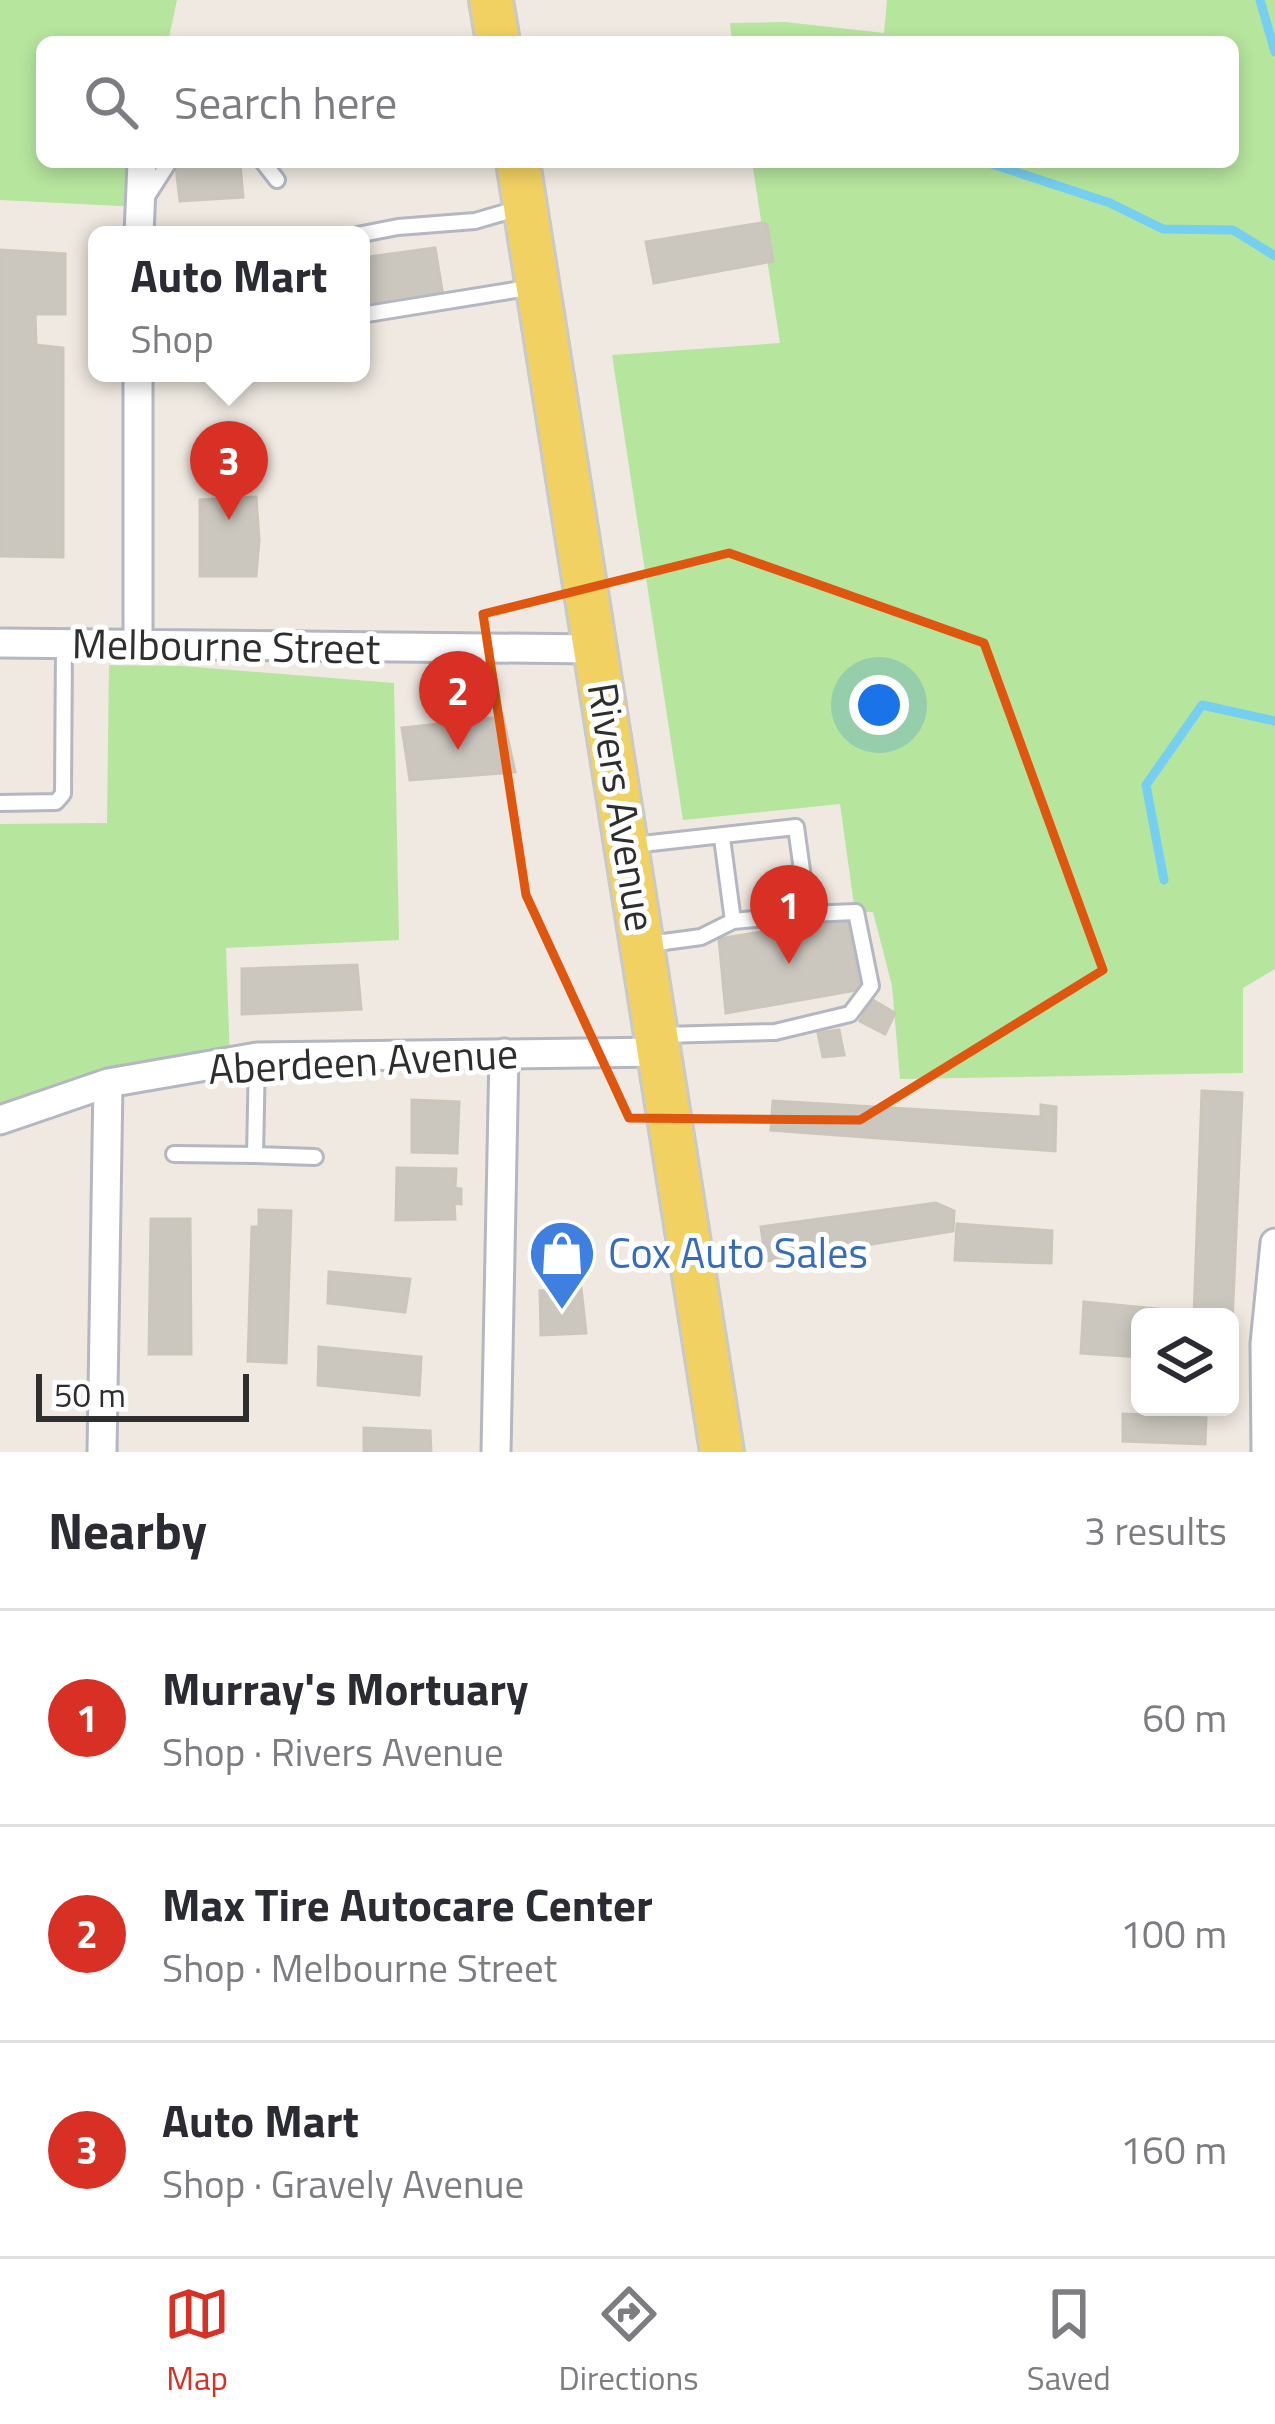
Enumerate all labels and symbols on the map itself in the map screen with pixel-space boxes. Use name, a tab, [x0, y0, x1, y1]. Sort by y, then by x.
pin: 3	[190, 421, 268, 520]
street label: Melbourne Street	[71, 610, 381, 680]
pin: 2	[419, 651, 497, 750]
your location	[849, 675, 909, 735]
street label: Rivers Avenue	[572, 678, 674, 936]
pin: 1	[750, 865, 828, 964]
street label: Aberdeen Avenue	[206, 1020, 519, 1100]
shop icon: Cox Auto Sales	[527, 1218, 597, 1312]
place label: Cox Auto Sales	[608, 1220, 868, 1284]
scale bar	[36, 1368, 249, 1421]

